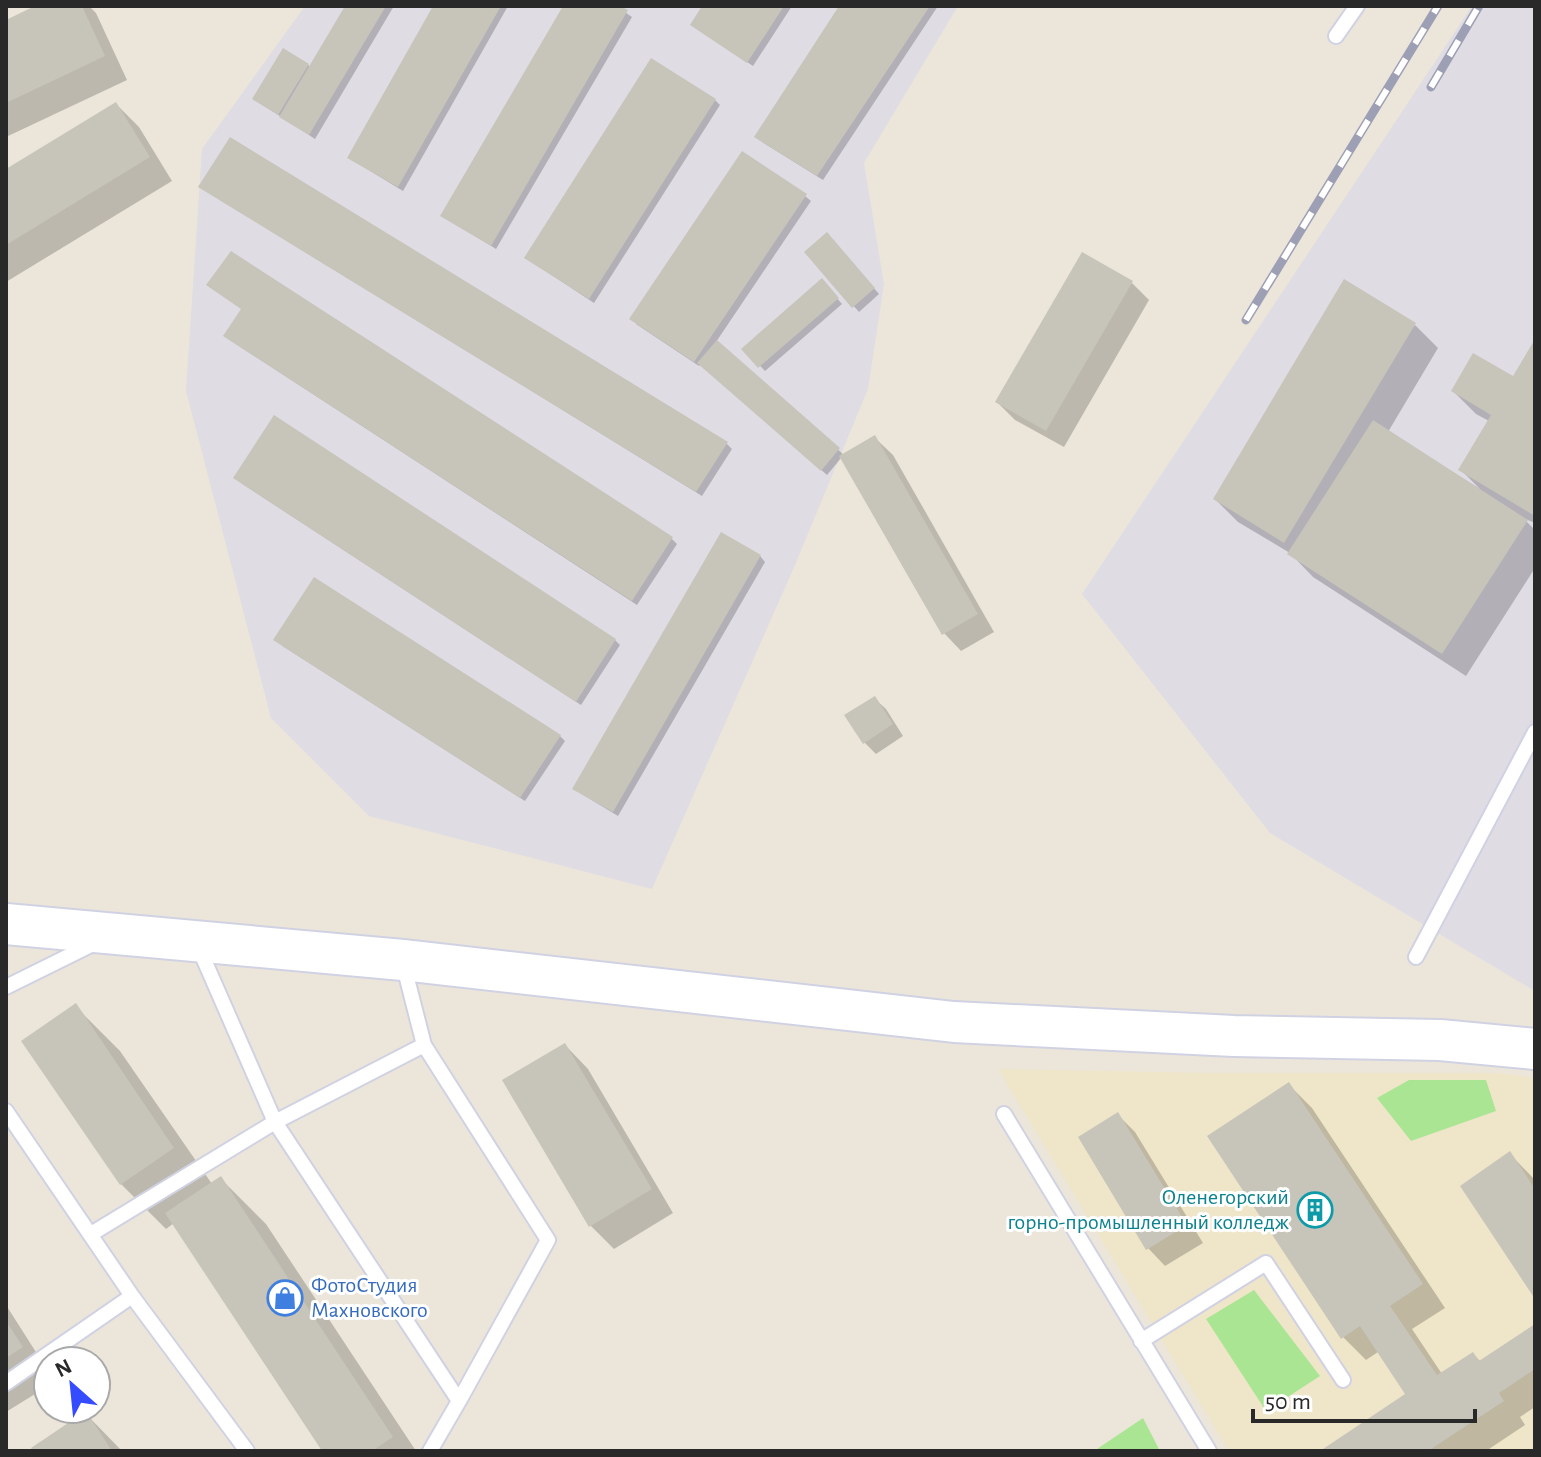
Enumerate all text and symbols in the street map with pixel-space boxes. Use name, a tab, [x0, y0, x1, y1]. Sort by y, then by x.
place label: Оленегорский горно-промышленный колледж	[1007, 1186, 1289, 1233]
building icon: Оленегорский горно-промышленный колледж	[1296, 1191, 1334, 1229]
place label: ФотоСтудия Махновского	[311, 1274, 428, 1321]
shop icon: ФотоСтудия Махновского	[266, 1279, 304, 1317]
north arrow	[32, 1345, 112, 1425]
text: N	[52, 1355, 75, 1381]
scale bar	[1253, 1373, 1475, 1423]
text: 50 m	[1265, 1390, 1311, 1414]

